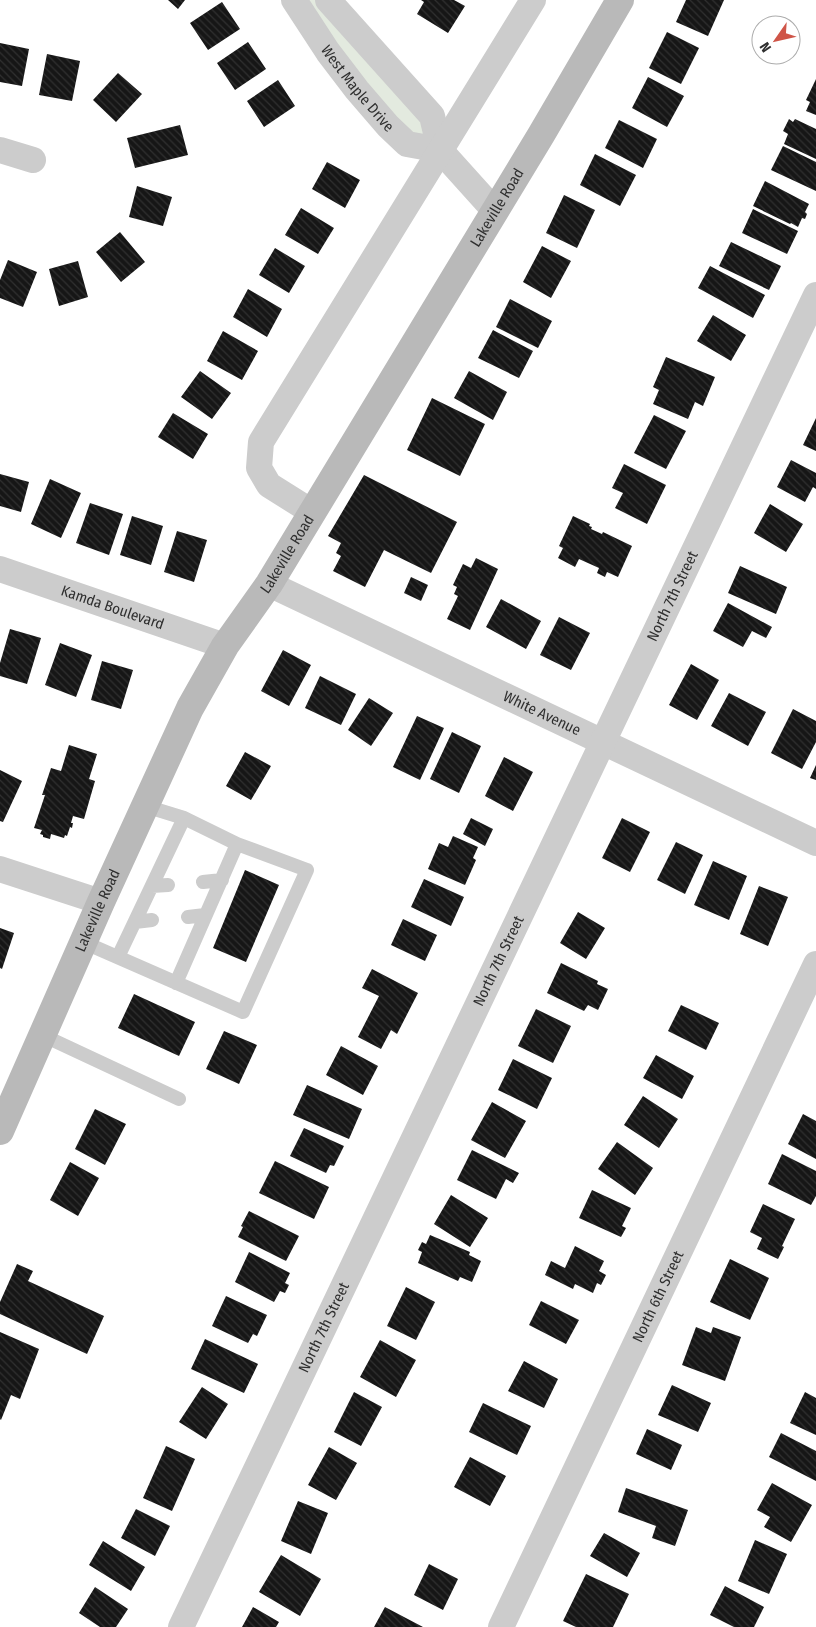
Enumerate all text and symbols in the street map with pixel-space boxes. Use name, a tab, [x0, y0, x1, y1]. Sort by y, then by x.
north arrow	[751, 15, 801, 65]
text: N	[756, 39, 775, 55]
street label: West Maple Drive	[317, 42, 398, 136]
street label: Lakeville Road	[466, 165, 528, 250]
street label: Lakeville Road	[256, 511, 318, 597]
street label: North 7th Street	[643, 548, 702, 644]
street label: Kamda Boulevard	[59, 582, 166, 633]
street label: White Avenue	[500, 687, 584, 739]
street label: Lakeville Road	[71, 866, 124, 955]
street label: North 7th Street	[469, 913, 528, 1009]
street label: North 6th Street	[629, 1248, 688, 1345]
street label: North 7th Street	[295, 1279, 353, 1375]

